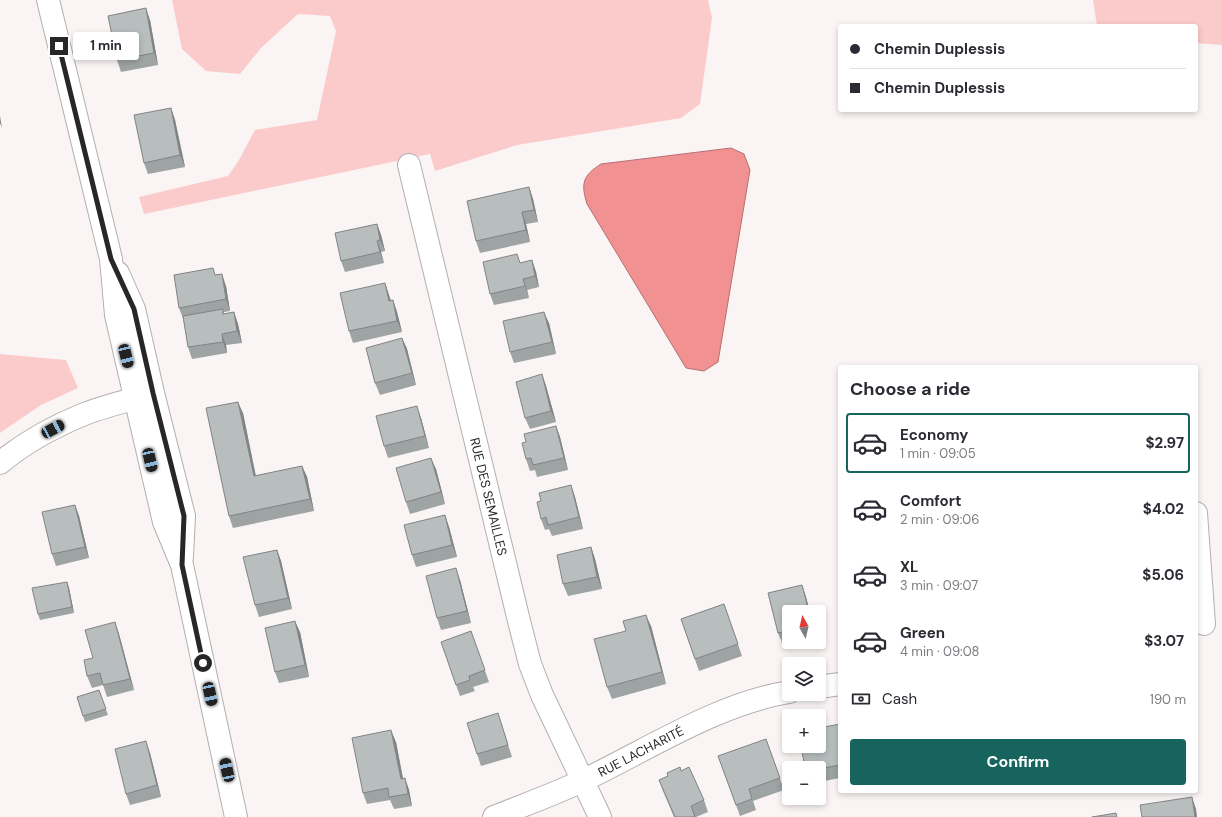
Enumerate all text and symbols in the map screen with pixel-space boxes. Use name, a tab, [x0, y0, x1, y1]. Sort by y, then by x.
callout: 1 min	[73, 32, 139, 60]
route end	[50, 37, 68, 55]
text: 1 min	[90, 37, 122, 54]
text: Chemin Duplessis	[874, 39, 1005, 59]
text: Chemin Duplessis	[874, 78, 1005, 98]
car	[117, 343, 135, 369]
text: Choose a ride	[850, 377, 971, 401]
car	[40, 418, 66, 440]
icon: car	[852, 425, 888, 461]
text: Economy	[900, 425, 968, 445]
text: $2.97	[1146, 433, 1184, 453]
street label: RUE DES SEMAILLES	[467, 436, 511, 557]
text: 1 min · 09:05	[900, 445, 976, 462]
car	[141, 447, 159, 473]
icon: car	[852, 491, 888, 527]
text: Comfort	[900, 491, 961, 511]
text: $4.02	[1143, 499, 1184, 519]
text: 2 min · 09:06	[900, 511, 979, 528]
icon: car	[852, 557, 888, 593]
text: XL	[900, 557, 918, 577]
text: $5.06	[1142, 565, 1184, 585]
text: 3 min · 09:07	[900, 577, 978, 594]
north arrow	[782, 605, 826, 649]
map controls	[782, 605, 826, 805]
icon: car	[852, 623, 888, 659]
text: Green	[900, 623, 945, 643]
text: $3.07	[1144, 631, 1184, 651]
text: 4 min · 09:08	[900, 643, 979, 660]
route start	[194, 654, 212, 672]
button: layers	[782, 657, 826, 701]
car	[202, 681, 218, 707]
icon: cash	[850, 688, 872, 710]
text: Cash	[882, 689, 917, 709]
text: 190 m	[1150, 691, 1186, 708]
button: +	[782, 709, 826, 753]
street label: RUE LACHARITÉ	[595, 721, 686, 780]
button: Confirm	[850, 739, 1186, 785]
car	[219, 757, 235, 783]
button: −	[782, 761, 826, 805]

